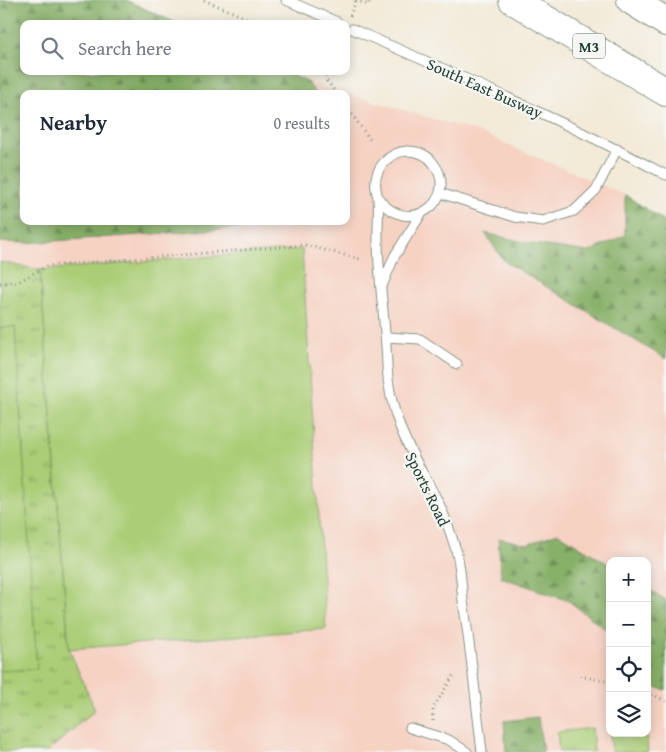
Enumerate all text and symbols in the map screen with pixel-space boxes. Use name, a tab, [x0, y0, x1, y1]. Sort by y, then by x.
search box	[20, 20, 350, 75]
icon: search	[38, 34, 66, 62]
text: Search here	[78, 34, 172, 62]
road number: M3	[573, 34, 605, 58]
street label: South East Busway	[423, 52, 547, 124]
text: Nearby	[40, 107, 107, 138]
text: 0 results	[273, 111, 330, 135]
street label: Sports Road	[400, 448, 457, 531]
map controls	[606, 557, 651, 737]
button: +	[606, 557, 651, 602]
button: −	[606, 602, 651, 647]
button: locate	[606, 647, 651, 692]
button: layers	[606, 692, 651, 737]

